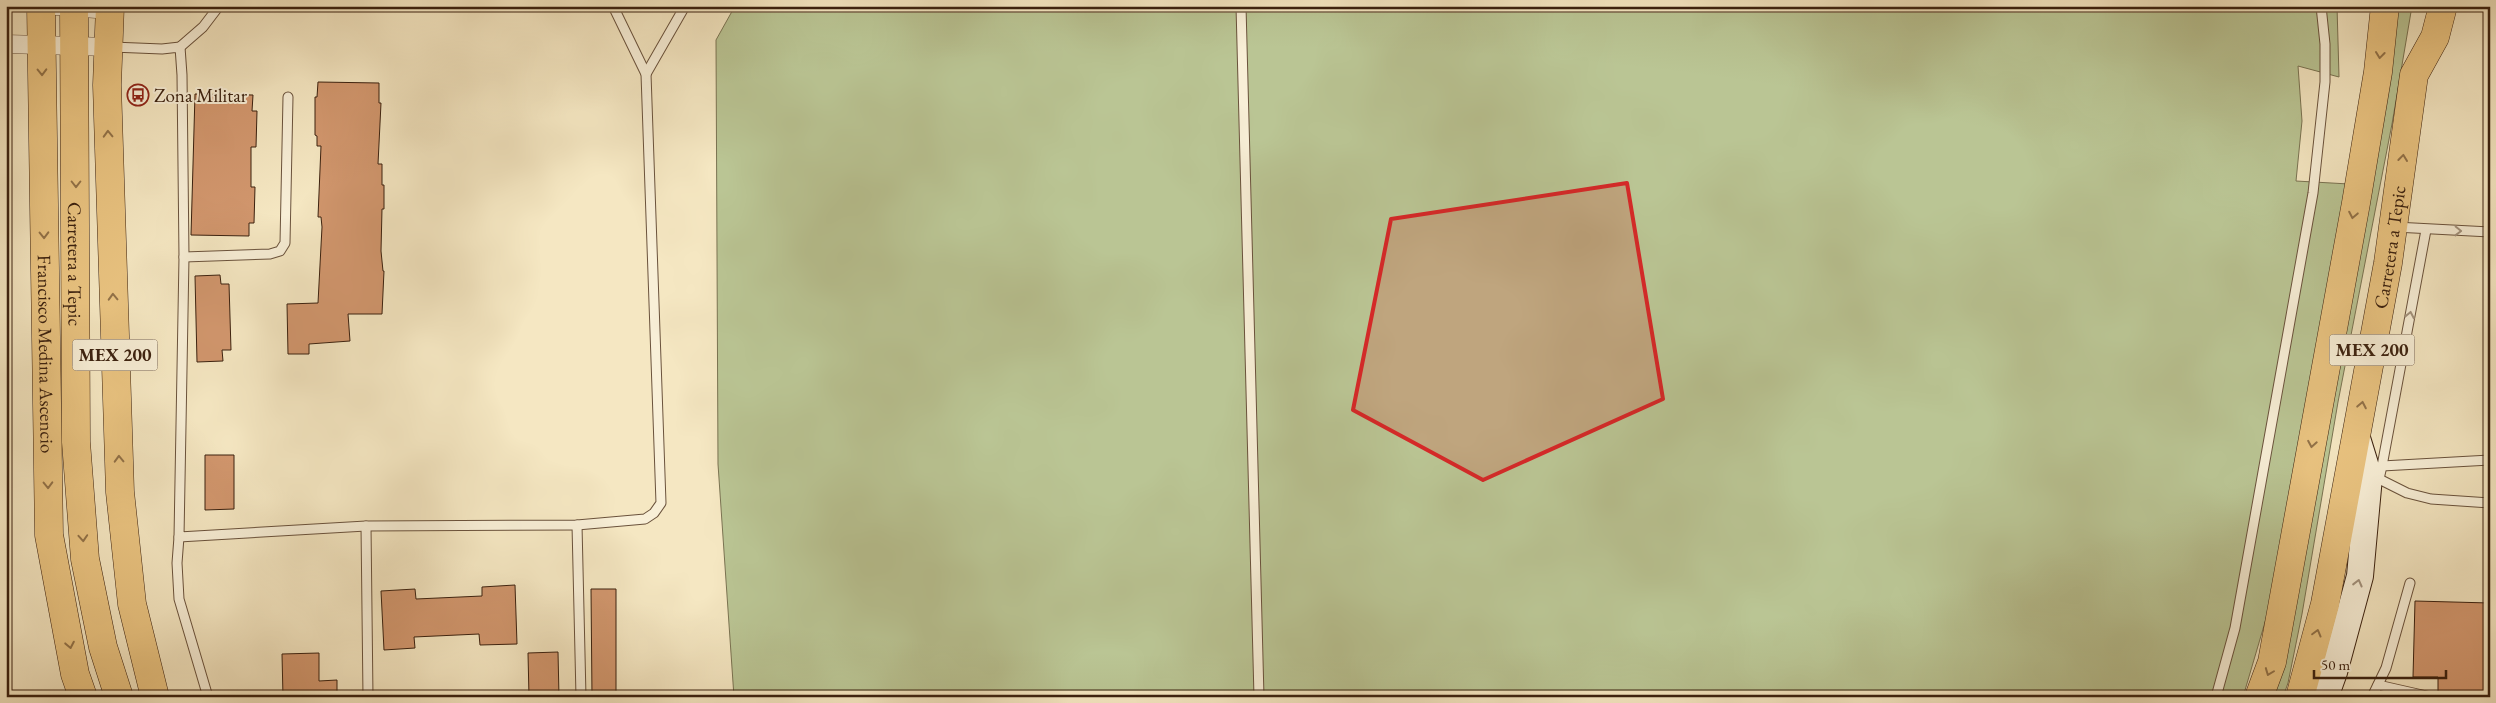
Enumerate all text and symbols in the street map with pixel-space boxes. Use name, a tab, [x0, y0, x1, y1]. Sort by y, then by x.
one-way arrow	[2375, 51, 2386, 59]
one-way arrow	[37, 69, 47, 77]
bus stop icon: Zona Militar	[126, 83, 150, 107]
place label: Zona Militar	[154, 83, 248, 108]
one-way arrow	[103, 130, 114, 138]
one-way arrow	[2397, 154, 2408, 162]
one-way arrow	[71, 180, 81, 188]
street label: Carretera a Tepic	[2368, 184, 2412, 311]
street label: Carretera a Tepic	[62, 202, 87, 326]
one-way arrow	[2349, 211, 2359, 219]
one-way arrow	[2454, 226, 2462, 236]
one-way arrow	[39, 232, 49, 239]
street label: Francisco Medina Ascencio	[32, 255, 60, 453]
one-way arrow	[108, 292, 119, 300]
one-way arrow	[2404, 311, 2415, 319]
road number: MEX 200	[2330, 334, 2414, 366]
road number: MEX 200	[72, 340, 158, 370]
one-way arrow	[2356, 400, 2367, 409]
one-way arrow	[2307, 439, 2317, 448]
one-way arrow	[114, 455, 124, 462]
one-way arrow	[43, 482, 53, 489]
one-way arrow	[78, 535, 89, 543]
one-way arrow	[2352, 578, 2363, 587]
one-way arrow	[2312, 629, 2322, 637]
one-way arrow	[64, 641, 74, 650]
scale bar	[2314, 648, 2446, 680]
text: 50 m	[2321, 655, 2350, 674]
one-way arrow	[2265, 667, 2275, 676]

